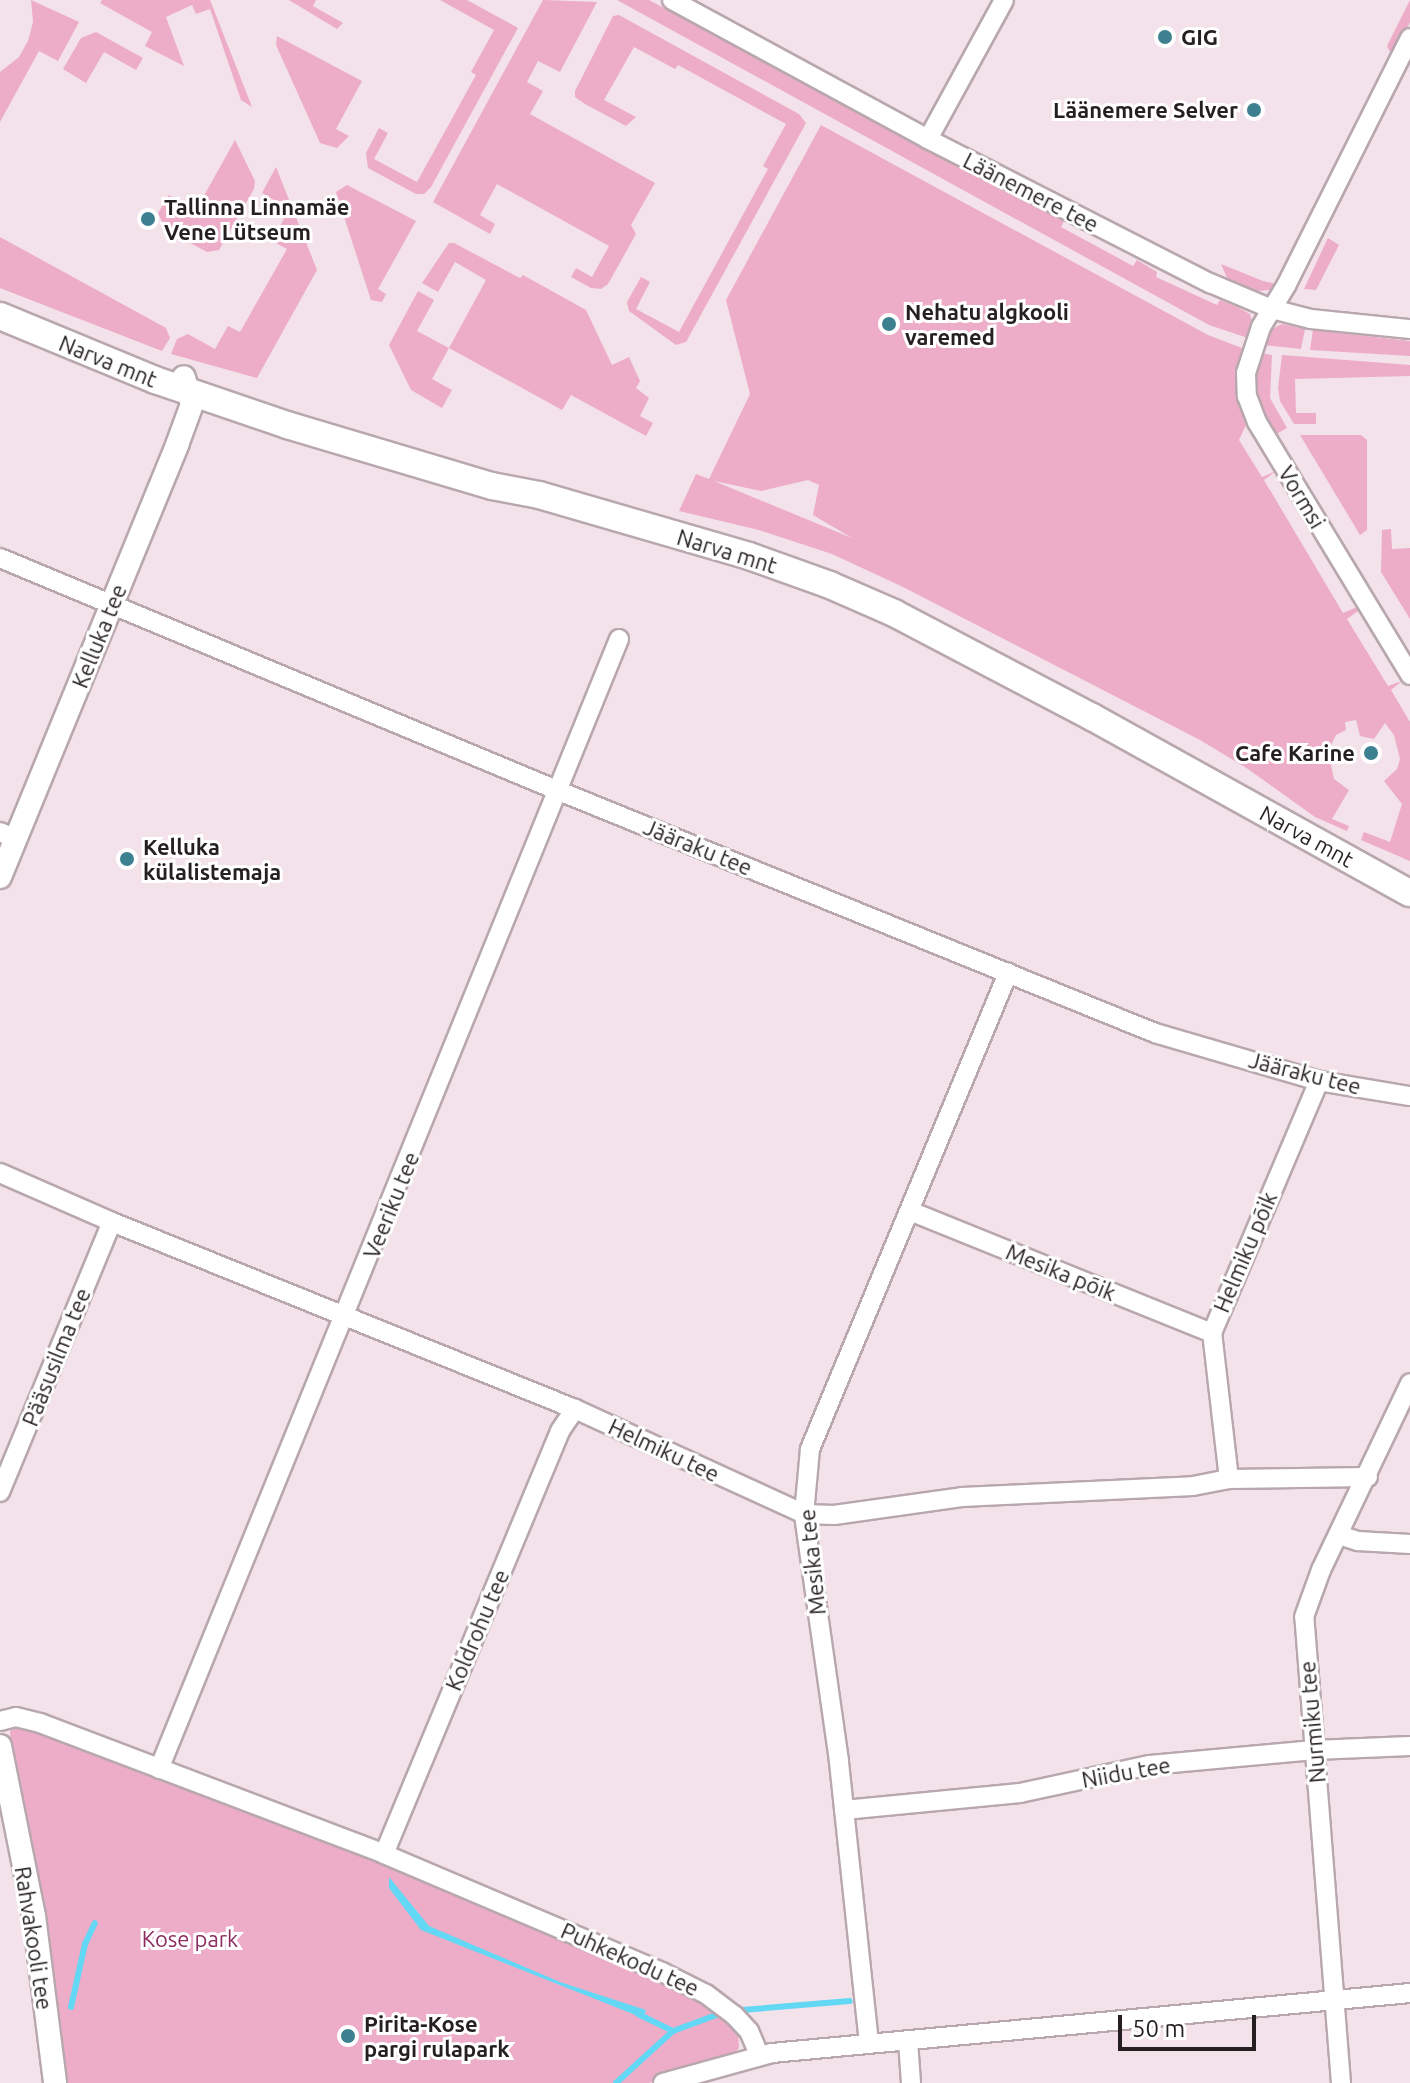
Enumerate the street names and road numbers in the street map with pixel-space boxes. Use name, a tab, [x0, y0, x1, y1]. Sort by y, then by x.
street label: Läänemere tee	[959, 147, 1103, 237]
street label: Narva mnt	[55, 329, 161, 393]
street label: Vormsi	[1273, 461, 1331, 533]
street label: Narva mnt	[674, 523, 780, 579]
street label: Kelluka tee	[66, 580, 132, 692]
street label: Narva mnt	[1256, 799, 1358, 873]
street label: Jääraku tee	[640, 813, 756, 881]
street label: Jääraku tee	[1246, 1046, 1364, 1100]
street label: Veeriku tee	[358, 1148, 424, 1262]
street label: Helmiku põik	[1208, 1188, 1282, 1316]
street label: Mesika põik	[1002, 1238, 1120, 1306]
street label: Pääsusilma tee	[16, 1284, 96, 1430]
street label: Helmiku tee	[604, 1413, 724, 1487]
street label: Mesika tee	[793, 1508, 831, 1616]
street label: Koldrohu tee	[440, 1566, 514, 1694]
street label: Nurmiku tee	[1294, 1660, 1330, 1784]
street label: Niidu tee	[1080, 1751, 1172, 1793]
street label: Rahvakooli tee	[10, 1864, 58, 2012]
street label: Puhkekodu tee	[557, 1917, 703, 2001]

